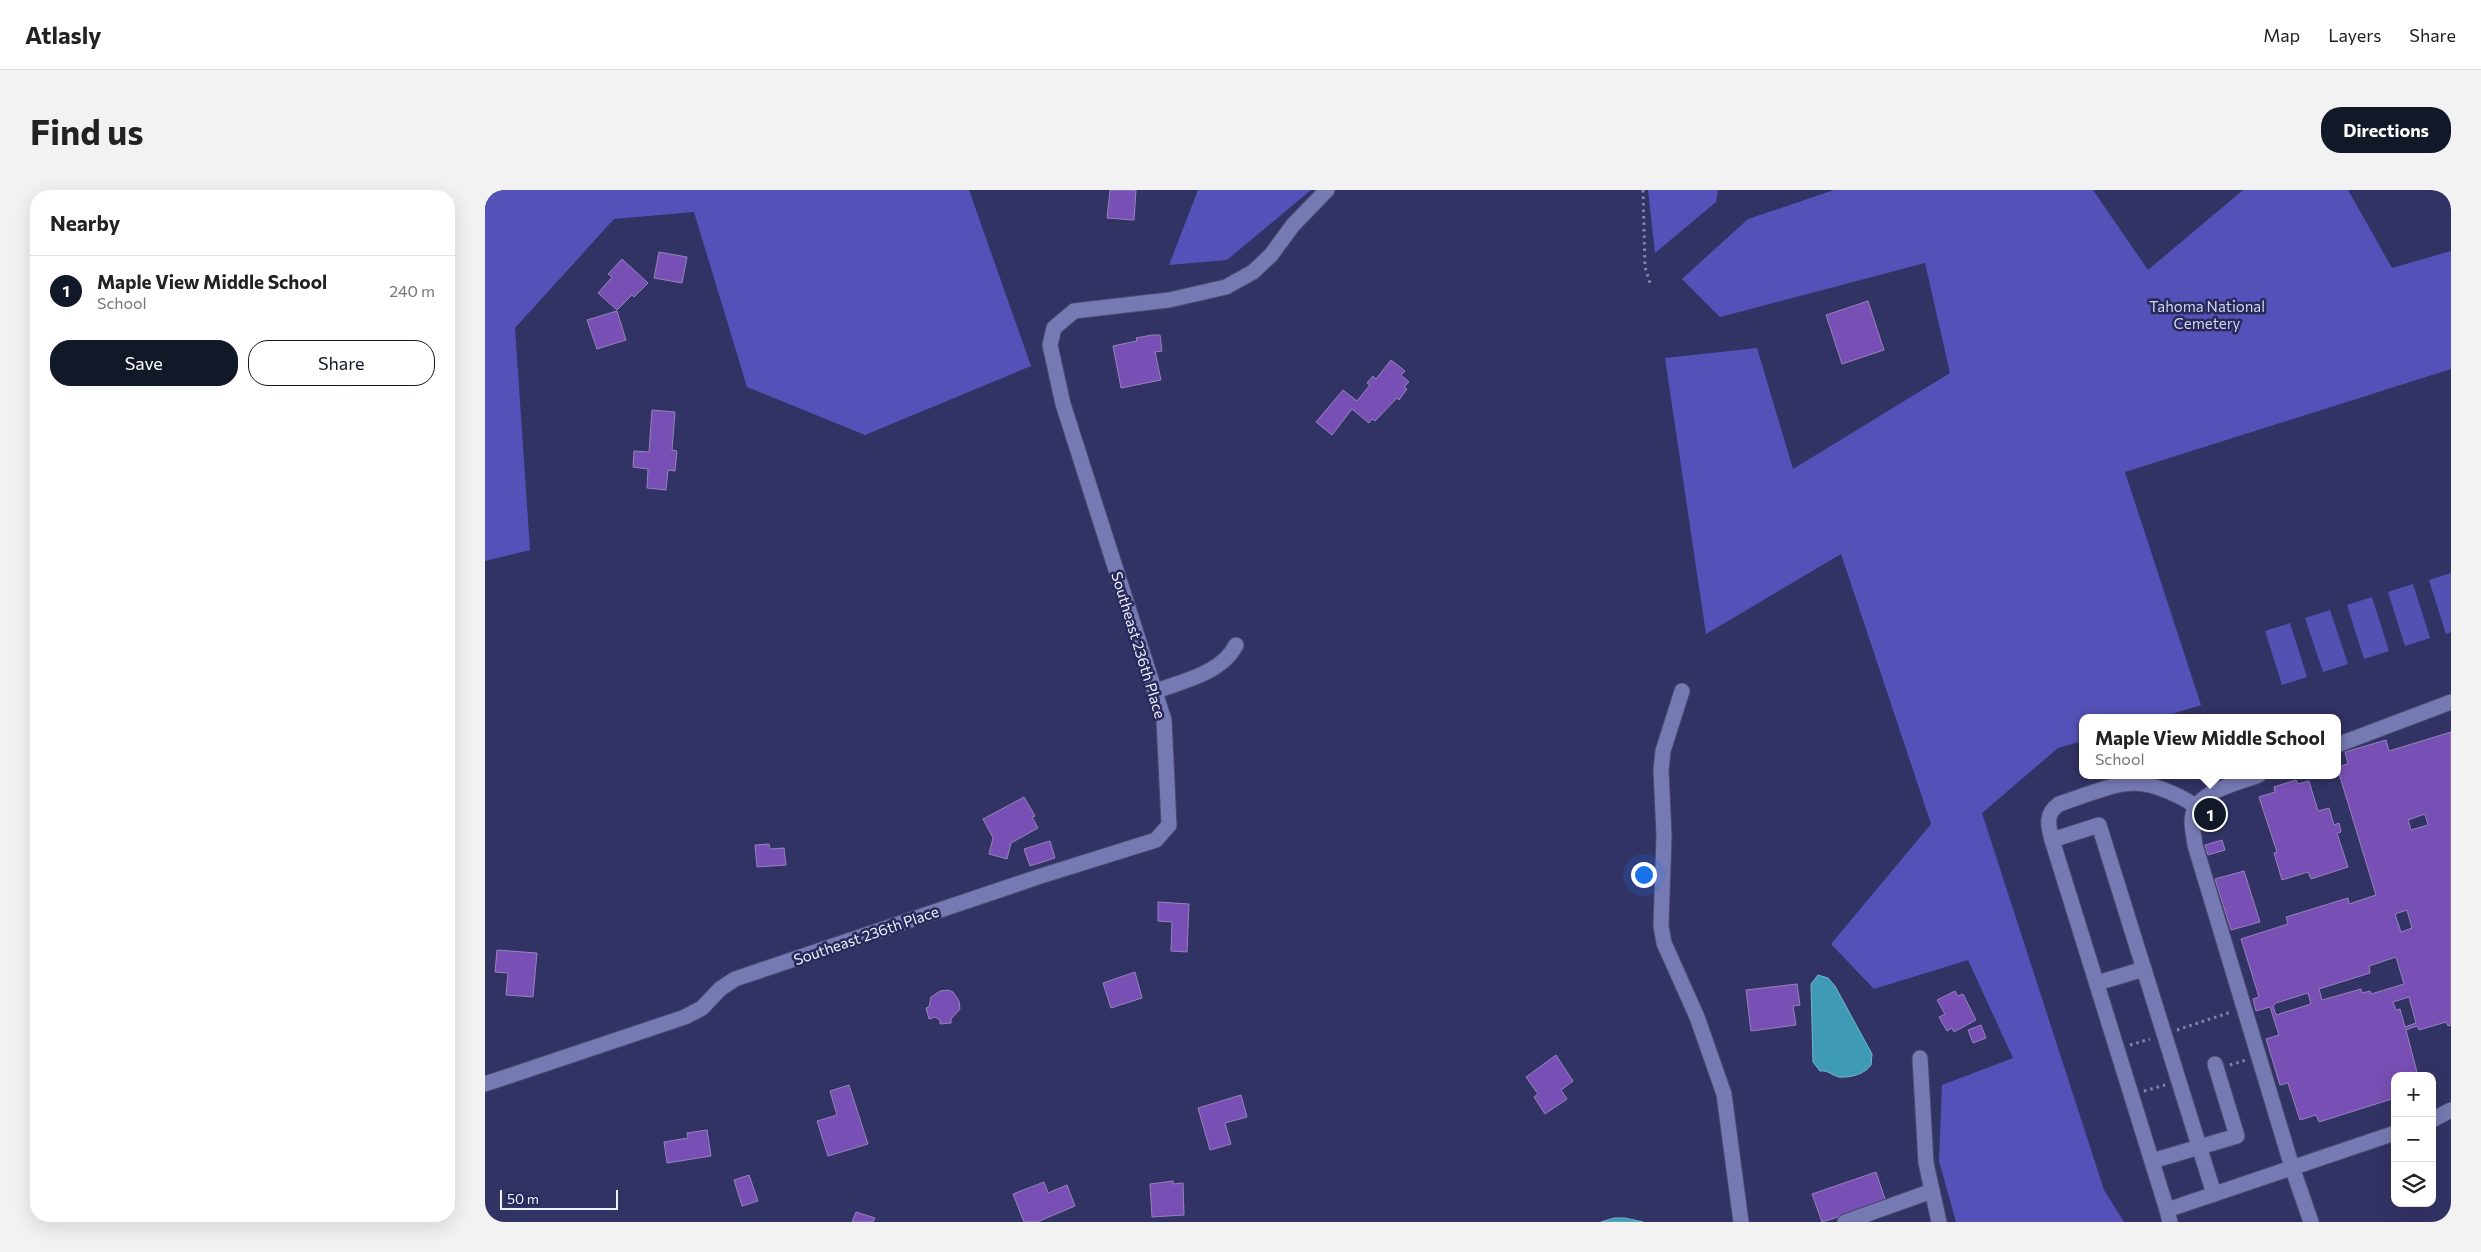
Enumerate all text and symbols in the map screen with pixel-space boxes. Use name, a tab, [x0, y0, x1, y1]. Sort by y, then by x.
text: Atlasly	[25, 20, 102, 49]
text: Map	[2263, 24, 2300, 46]
text: Layers	[2328, 24, 2381, 46]
text: Share	[2409, 24, 2456, 46]
button: Directions	[2321, 107, 2451, 153]
text: Find us	[30, 109, 144, 152]
text: Nearby	[50, 210, 120, 235]
text: Maple View Middle School	[97, 270, 327, 293]
text: 1	[62, 281, 70, 300]
text: 240 m	[389, 281, 435, 300]
text: School	[97, 293, 147, 312]
park label: Tahoma National Cemetery	[2149, 297, 2265, 332]
button: Save	[50, 340, 238, 386]
button: Share	[248, 340, 435, 386]
street label: Southeast 236th Place	[1108, 569, 1170, 721]
popup	[2079, 714, 2341, 779]
text: Maple View Middle School	[2095, 726, 2325, 749]
text: School	[2095, 749, 2145, 768]
pin: 1	[2194, 795, 2226, 833]
your location	[1631, 862, 1657, 888]
street label: Southeast 236th Place	[791, 902, 941, 968]
map controls	[2391, 1072, 2436, 1207]
button: +	[2391, 1072, 2436, 1117]
button: −	[2391, 1117, 2436, 1162]
button: layers	[2391, 1162, 2436, 1207]
scale bar	[500, 1187, 617, 1210]
text: 50 m	[507, 1190, 539, 1207]

